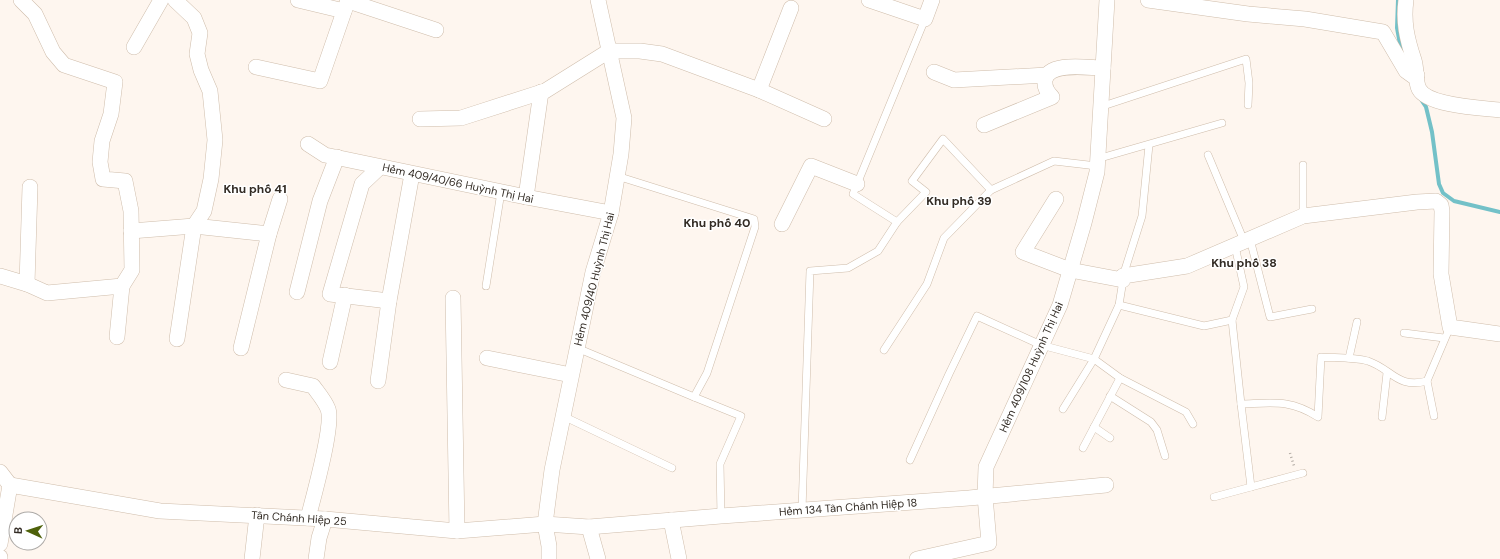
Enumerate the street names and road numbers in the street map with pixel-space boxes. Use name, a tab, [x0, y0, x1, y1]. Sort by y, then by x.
street label: Hẻm 409/40/66 Huỳnh Thị Hai	[381, 160, 535, 206]
street label: Hẻm 409/40 Huỳnh Thị Hai	[571, 211, 617, 347]
street label: Hẻm 409/108 Huỳnh Thị Hai	[996, 300, 1066, 434]
street label: Hẻm 134 Tân Chánh Hiệp 18	[778, 495, 918, 519]
street label: Tân Chánh Hiệp 25	[251, 508, 347, 528]

